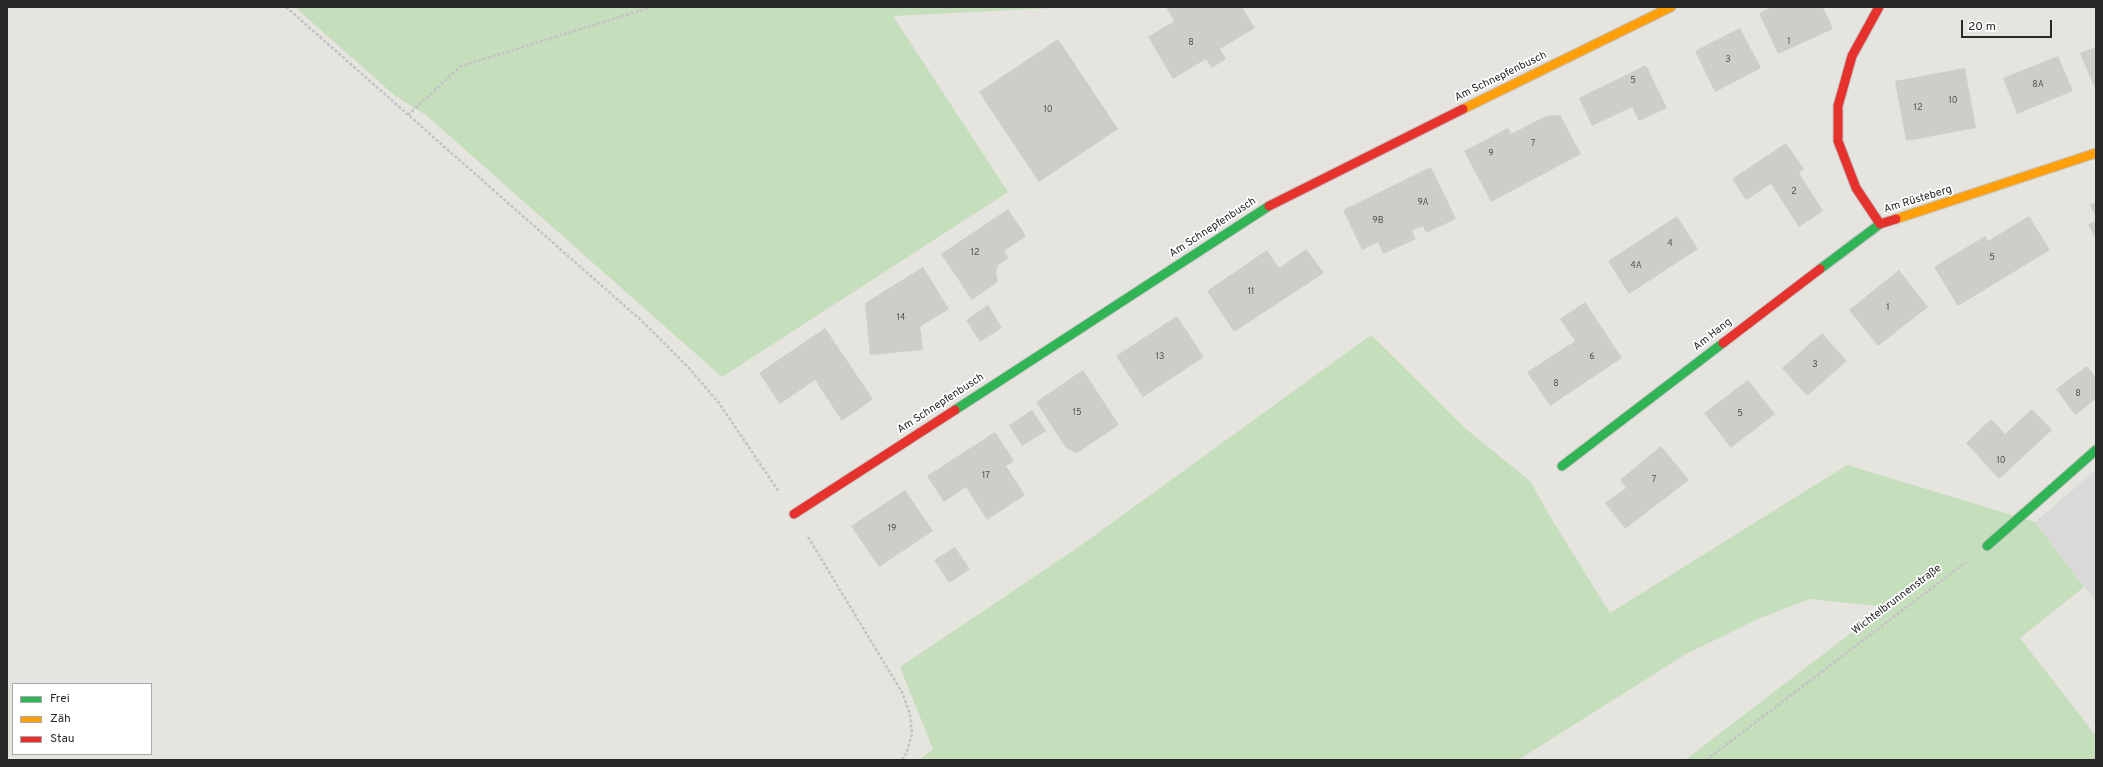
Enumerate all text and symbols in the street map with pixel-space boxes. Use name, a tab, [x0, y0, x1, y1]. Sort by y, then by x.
scale bar	[1963, 12, 2054, 38]
text: 20 m	[1968, 19, 1996, 35]
house number: 1	[1787, 37, 1791, 47]
house number: 8	[1188, 38, 1194, 48]
street label: Am Schnepfenbusch	[1453, 49, 1549, 105]
house number: 3	[1725, 55, 1731, 65]
house number: 5	[1630, 76, 1636, 86]
house number: 8A	[2032, 80, 2044, 90]
house number: 10	[1948, 96, 1958, 106]
house number: 12	[1914, 103, 1922, 113]
house number: 10	[1043, 105, 1053, 115]
house number: 7	[1531, 139, 1535, 149]
house number: 9	[1488, 149, 1494, 159]
street label: Am Rüsteberg	[1882, 183, 1954, 217]
house number: 2	[1791, 187, 1797, 197]
street label: Am Schnepfenbusch	[1167, 195, 1259, 261]
house number: 9A	[1417, 198, 1429, 208]
house number: 9B	[1372, 216, 1384, 226]
house number: 4	[1667, 239, 1673, 249]
house number: 12	[971, 248, 979, 258]
house number: 5	[1989, 253, 1995, 263]
house number: 4A	[1630, 261, 1642, 271]
house number: 11	[1248, 287, 1254, 297]
house number: 1	[1886, 303, 1890, 313]
house number: 14	[897, 313, 905, 323]
street label: Am Hang	[1691, 316, 1735, 354]
house number: 13	[1156, 352, 1164, 362]
house number: 6	[1589, 352, 1595, 362]
house number: 3	[1812, 360, 1818, 370]
street label: Am Schnepfenbusch	[895, 371, 987, 437]
house number: 8	[1553, 379, 1559, 389]
house number: 8	[2075, 389, 2081, 399]
house number: 15	[1073, 408, 1081, 418]
house number: 5	[1737, 409, 1743, 419]
house number: 10	[1996, 456, 2006, 466]
house number: 17	[982, 471, 990, 481]
house number: 7	[1652, 475, 1656, 485]
house number: 19	[888, 524, 896, 534]
street label: Wichtelbrunnenstraße	[1850, 562, 1944, 638]
legend	[12, 683, 152, 755]
text: Frei	[50, 691, 70, 707]
text: Zäh	[50, 711, 71, 727]
text: Stau	[50, 731, 75, 747]

